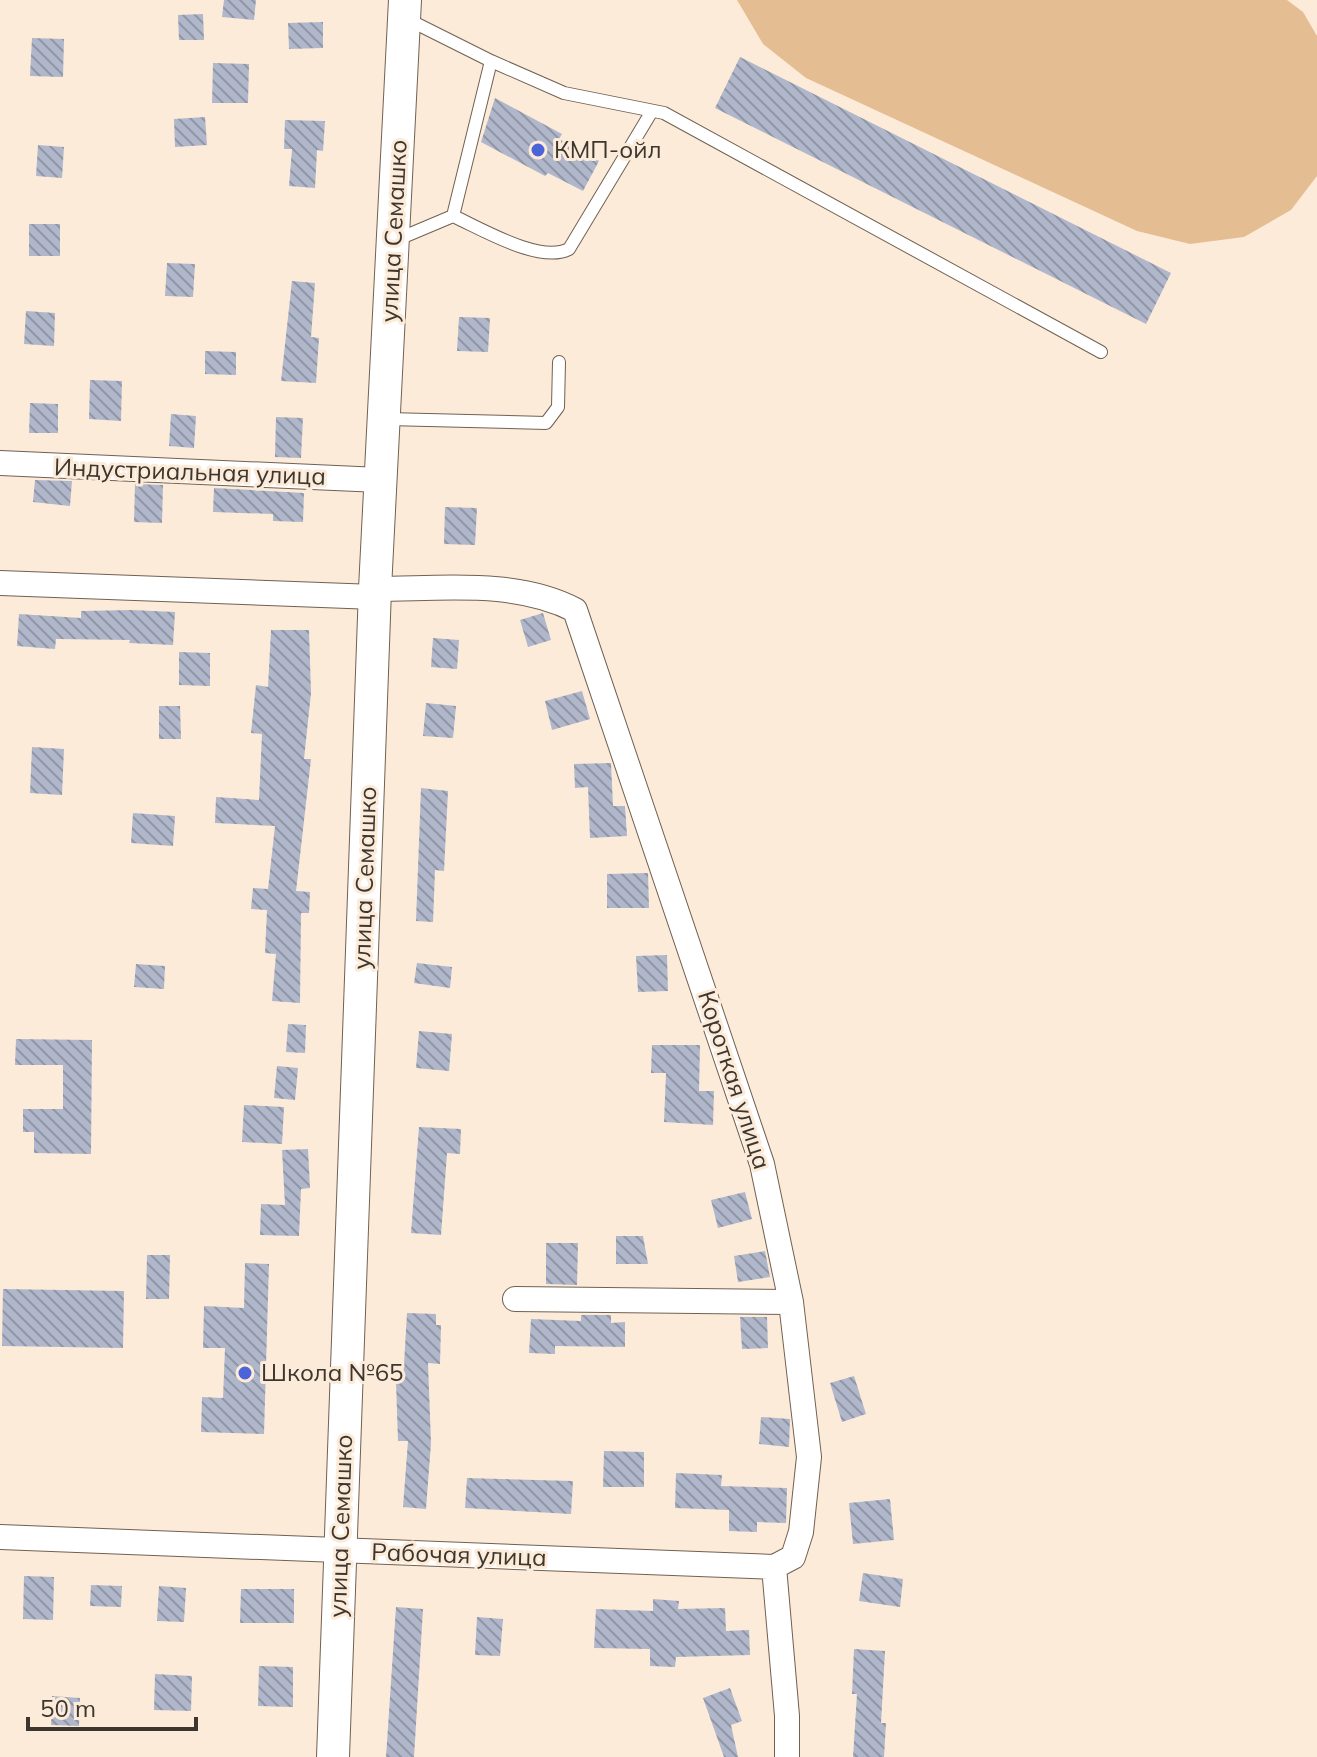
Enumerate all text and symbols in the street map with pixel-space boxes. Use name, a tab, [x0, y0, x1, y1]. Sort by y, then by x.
place label: КМП-ойл	[554, 134, 662, 164]
street label: улица Семашко	[373, 139, 413, 323]
marker: КМП-ойл	[529, 141, 547, 159]
street label: Индустриальная улица	[54, 451, 326, 491]
street label: улица Семашко	[346, 786, 382, 970]
street label: Короткая улица	[692, 987, 778, 1173]
place label: Школа №65	[261, 1357, 403, 1387]
marker: Школа №65	[236, 1364, 254, 1382]
street label: улица Семашко	[322, 1434, 358, 1618]
street label: Рабочая улица	[371, 1536, 547, 1572]
scale bar	[28, 1681, 196, 1731]
text: 50 m	[40, 1693, 96, 1723]

